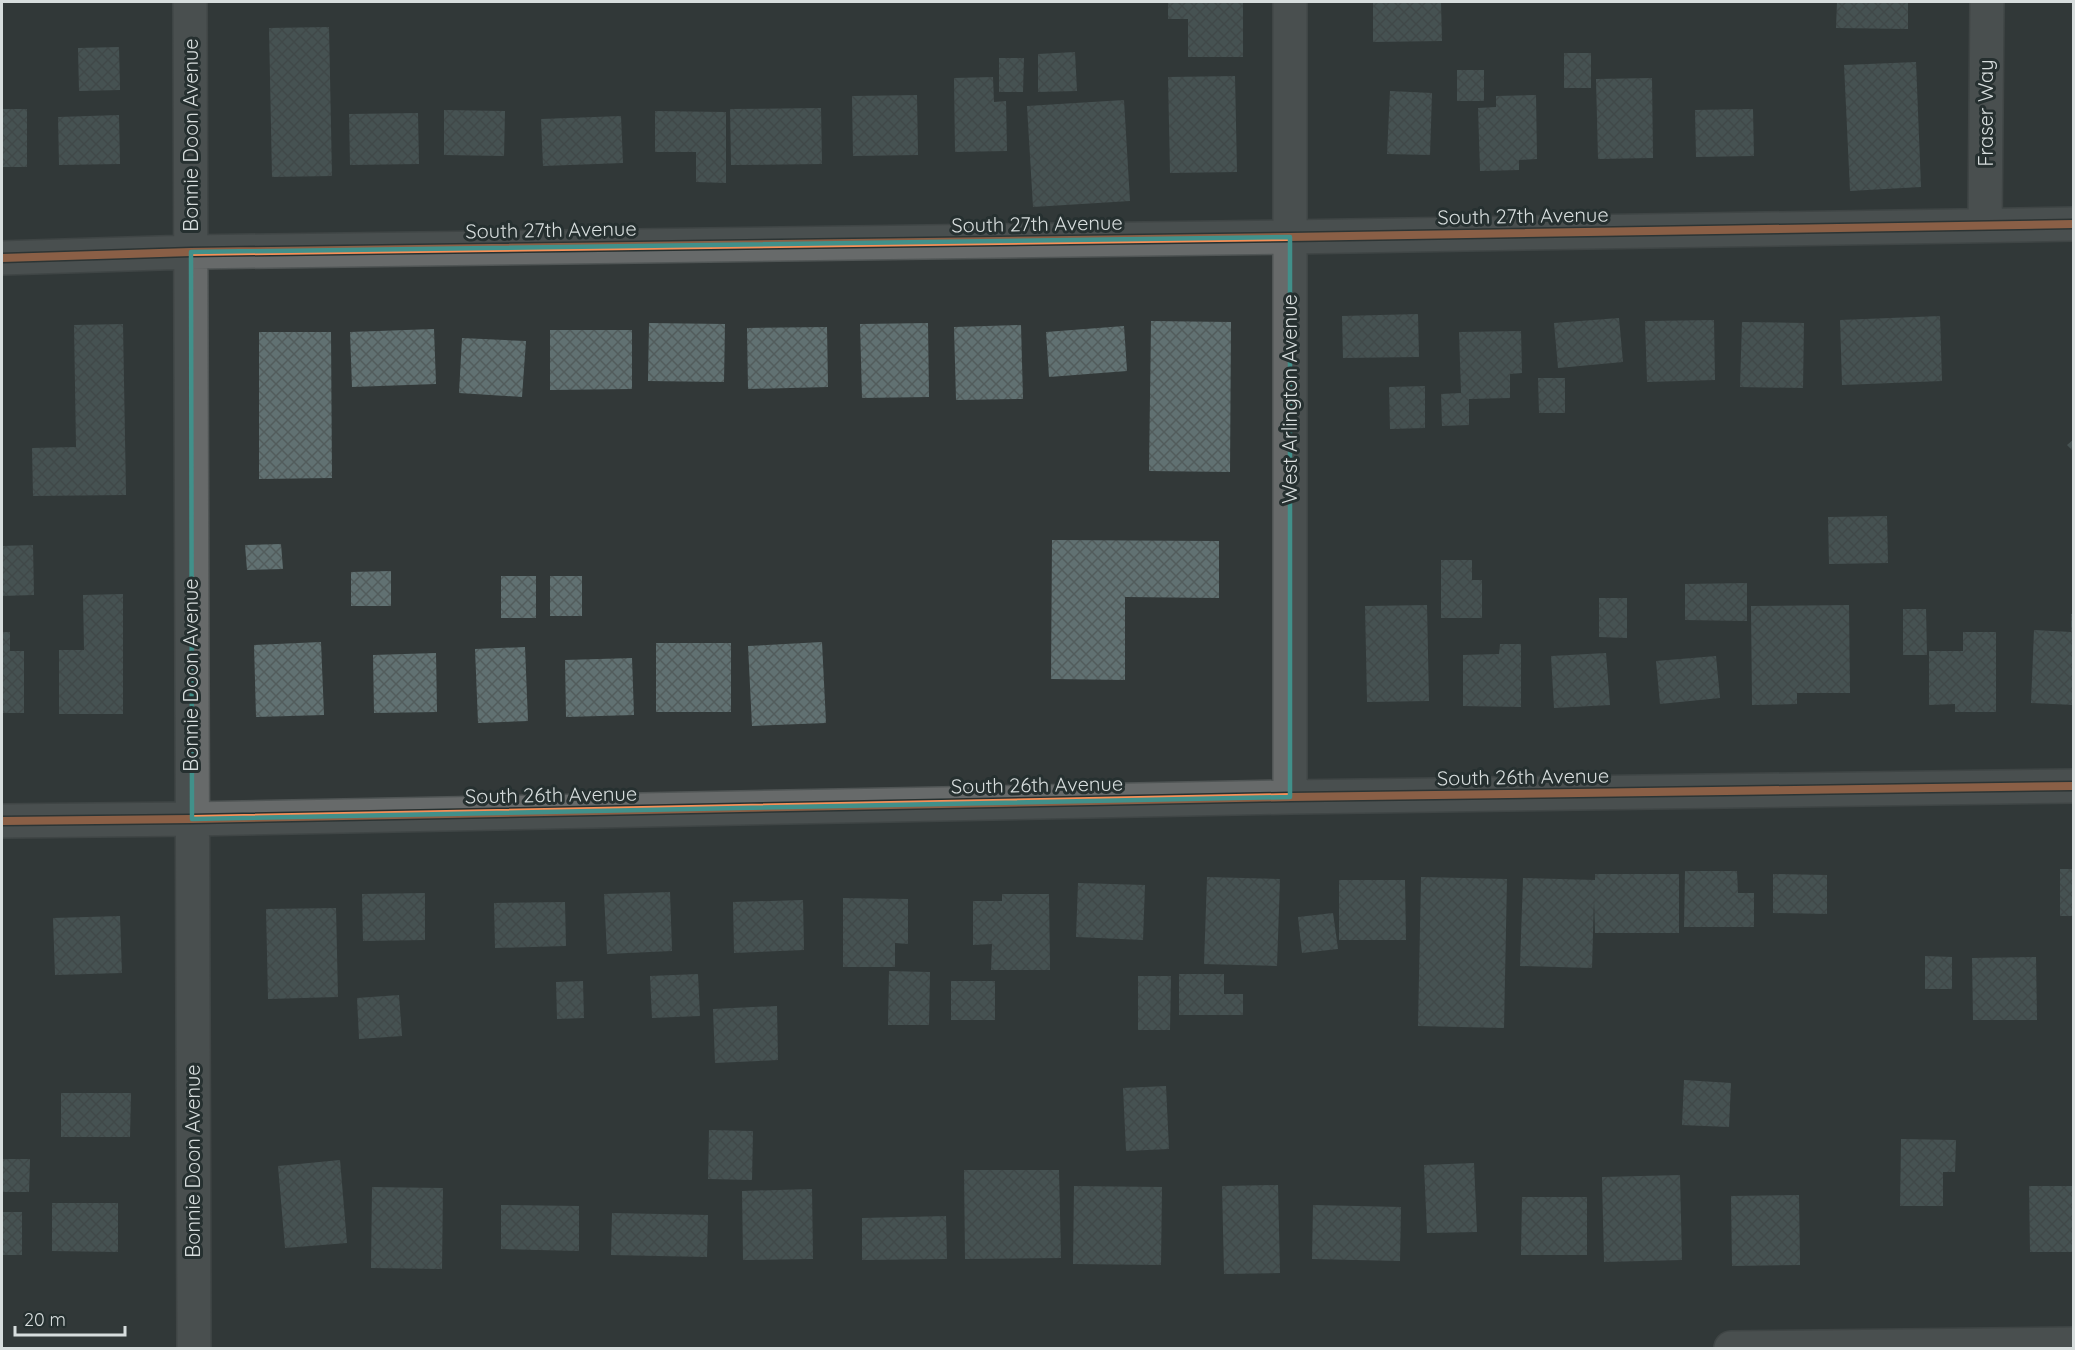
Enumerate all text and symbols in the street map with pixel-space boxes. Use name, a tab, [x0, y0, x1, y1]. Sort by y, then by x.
street label: Bonnie Doon Avenue	[178, 38, 203, 232]
street label: Fraser Way	[1973, 59, 1998, 167]
street label: South 27th Avenue	[1437, 202, 1609, 229]
street label: South 27th Avenue	[951, 210, 1123, 237]
street label: South 27th Avenue	[465, 216, 637, 243]
street label: West Arlington Avenue	[1277, 294, 1302, 504]
street label: Bonnie Doon Avenue	[178, 578, 203, 772]
street label: South 26th Avenue	[1437, 762, 1609, 791]
street label: South 26th Avenue	[951, 770, 1123, 799]
street label: South 26th Avenue	[465, 780, 637, 809]
street label: Bonnie Doon Avenue	[180, 1064, 205, 1258]
scale bar	[15, 1299, 124, 1337]
text: 20 m	[24, 1308, 66, 1331]

